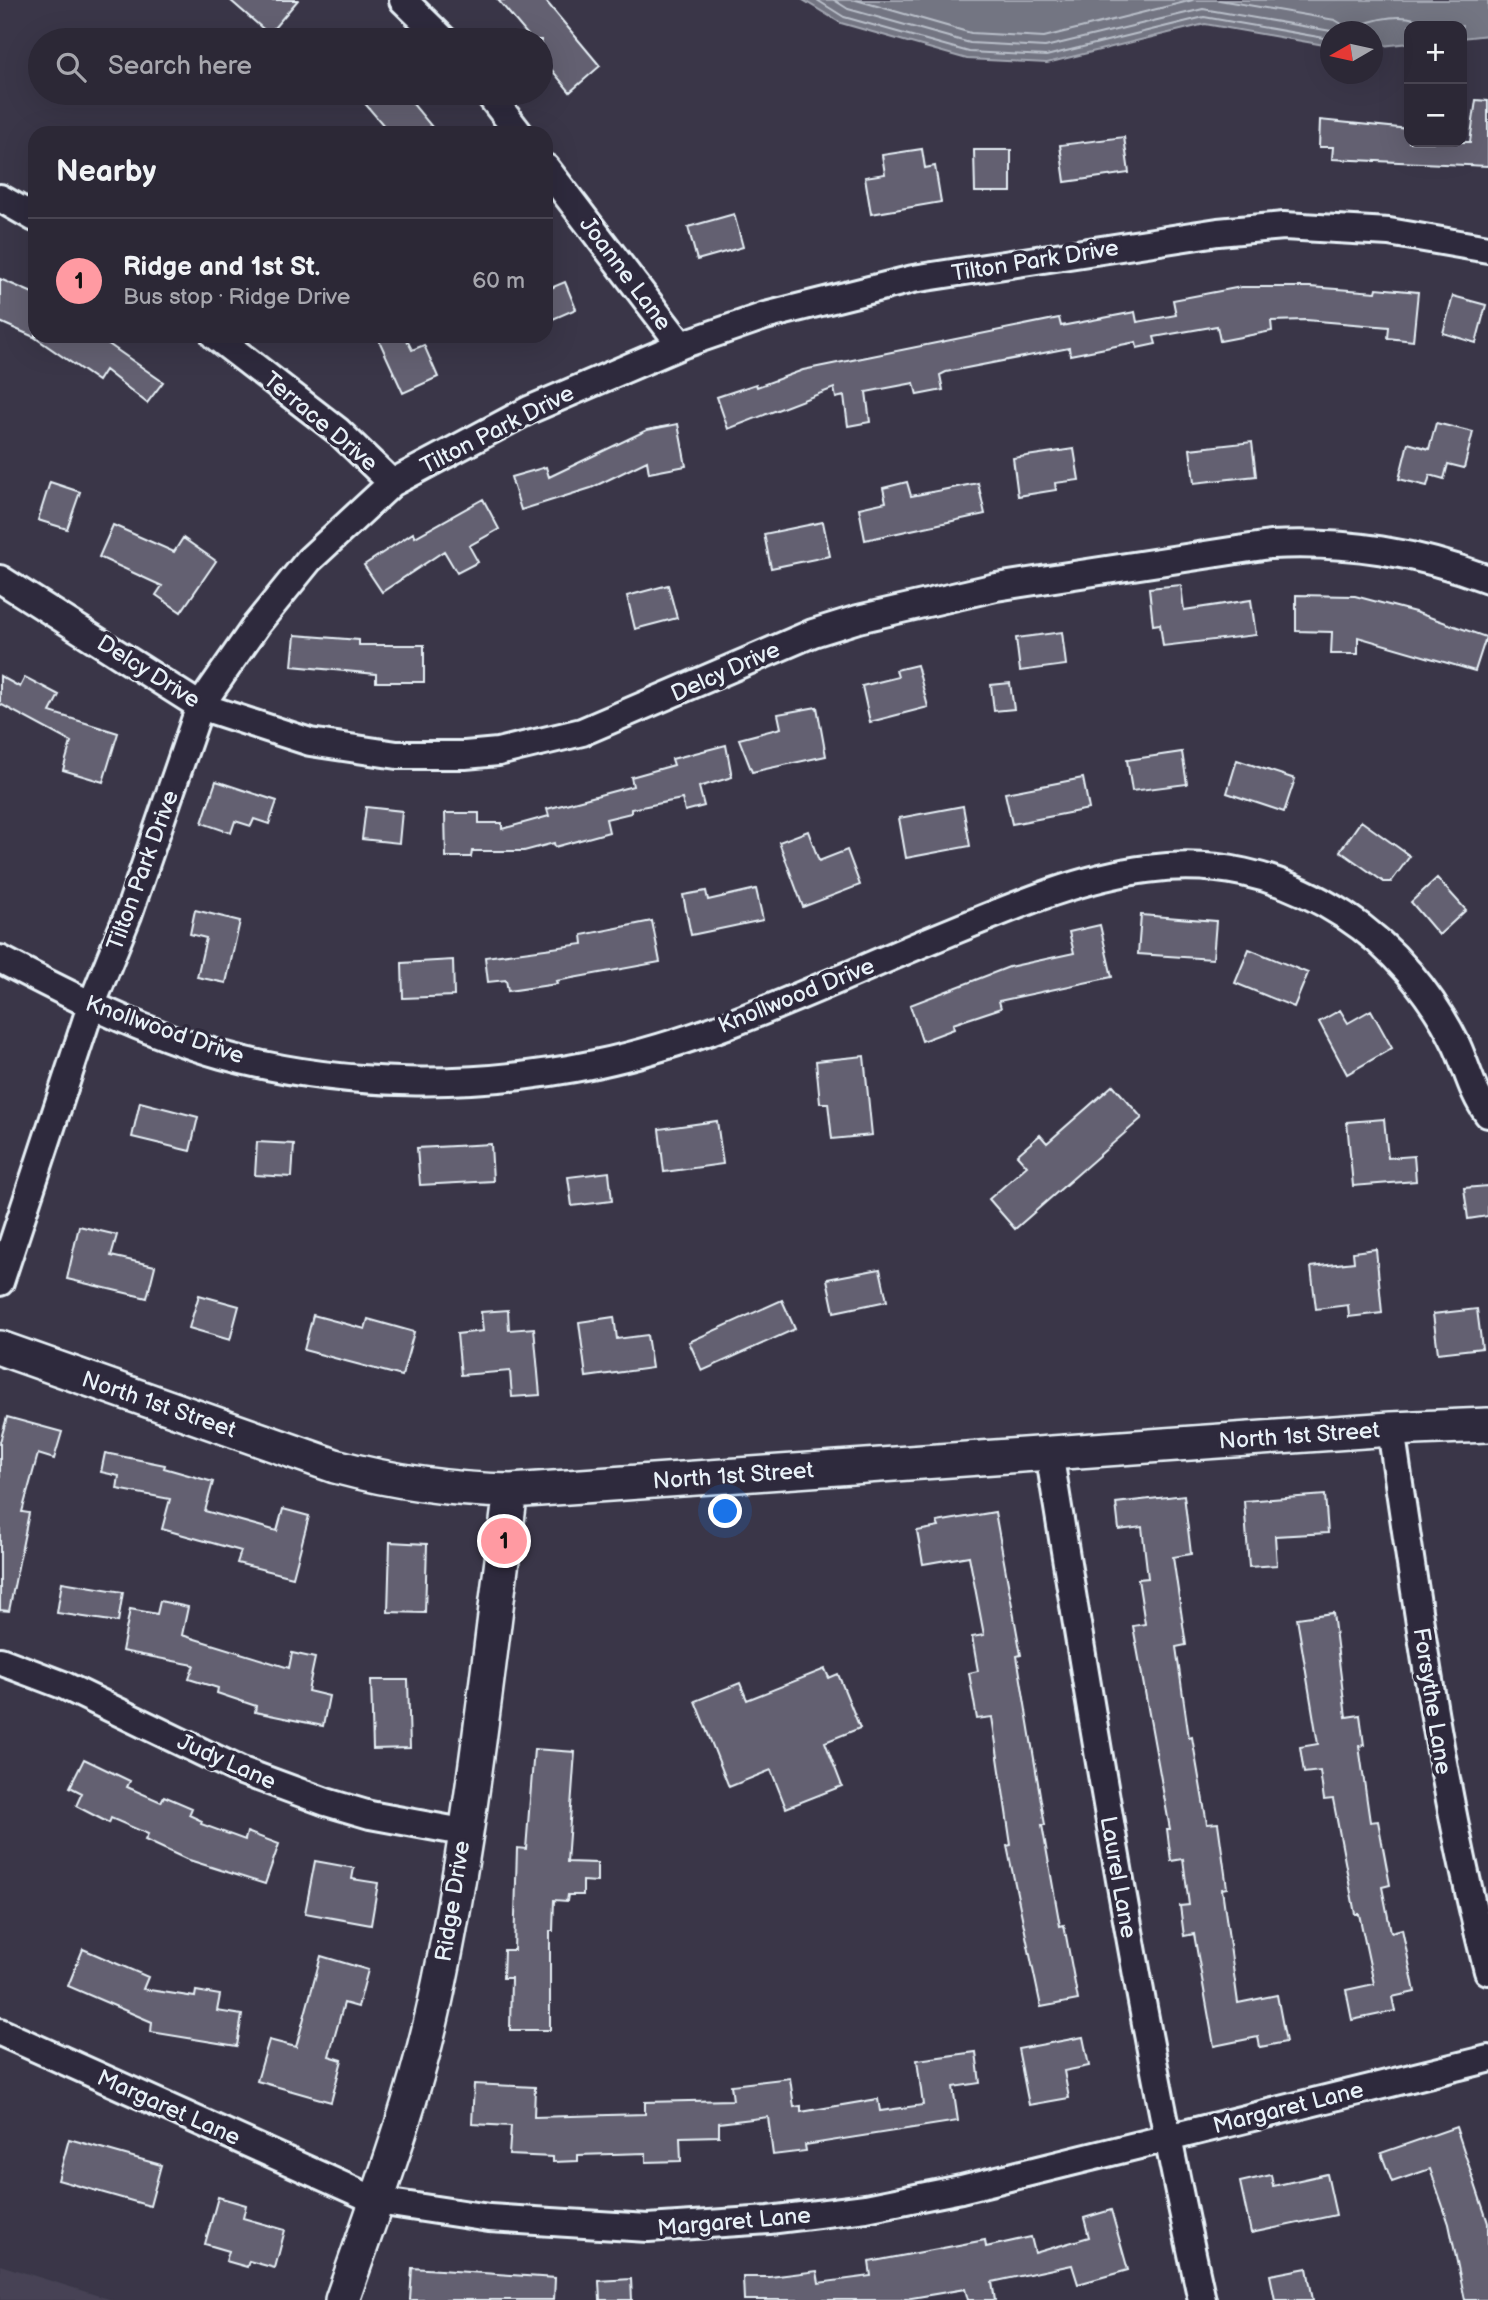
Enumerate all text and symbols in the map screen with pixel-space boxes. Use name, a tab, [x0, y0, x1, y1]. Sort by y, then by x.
north arrow	[1320, 21, 1383, 84]
map controls	[1404, 21, 1467, 147]
button: +	[1404, 21, 1467, 84]
search box	[28, 28, 553, 105]
icon: search	[52, 48, 90, 86]
text: Search here	[108, 51, 252, 82]
button: −	[1404, 84, 1467, 147]
text: Nearby	[56, 154, 156, 190]
street label: Joanne Lane	[573, 211, 677, 336]
street label: Tilton Park Drive	[950, 234, 1121, 288]
text: Ridge and 1st St.	[123, 252, 320, 283]
text: 1	[74, 267, 84, 295]
text: 60 m	[472, 267, 525, 295]
text: Bus stop · Ridge Drive	[123, 283, 350, 311]
street label: Terrace Drive	[258, 366, 383, 478]
street label: Tilton Park Drive	[416, 379, 579, 481]
street label: Delcy Drive	[92, 629, 205, 715]
street label: Delcy Drive	[667, 635, 784, 708]
street label: Tilton Park Drive	[101, 786, 185, 954]
street label: Knollwood Drive	[714, 952, 879, 1040]
street label: Knollwood Drive	[82, 990, 248, 1070]
street label: North 1st Street	[78, 1365, 239, 1444]
street label: North 1st Street	[1218, 1416, 1380, 1456]
street label: North 1st Street	[652, 1456, 814, 1496]
your location	[708, 1494, 742, 1528]
pin: 1	[481, 1515, 527, 1567]
street label: Forsythe Lane	[1407, 1626, 1457, 1777]
street label: Judy Lane	[173, 1728, 280, 1796]
street label: Laurel Lane	[1094, 1814, 1143, 1940]
street label: Ridge Drive	[430, 1839, 476, 1964]
street label: Margaret Lane	[93, 2064, 245, 2152]
street label: Margaret Lane	[1210, 2076, 1366, 2140]
street label: Margaret Lane	[656, 2201, 812, 2243]

